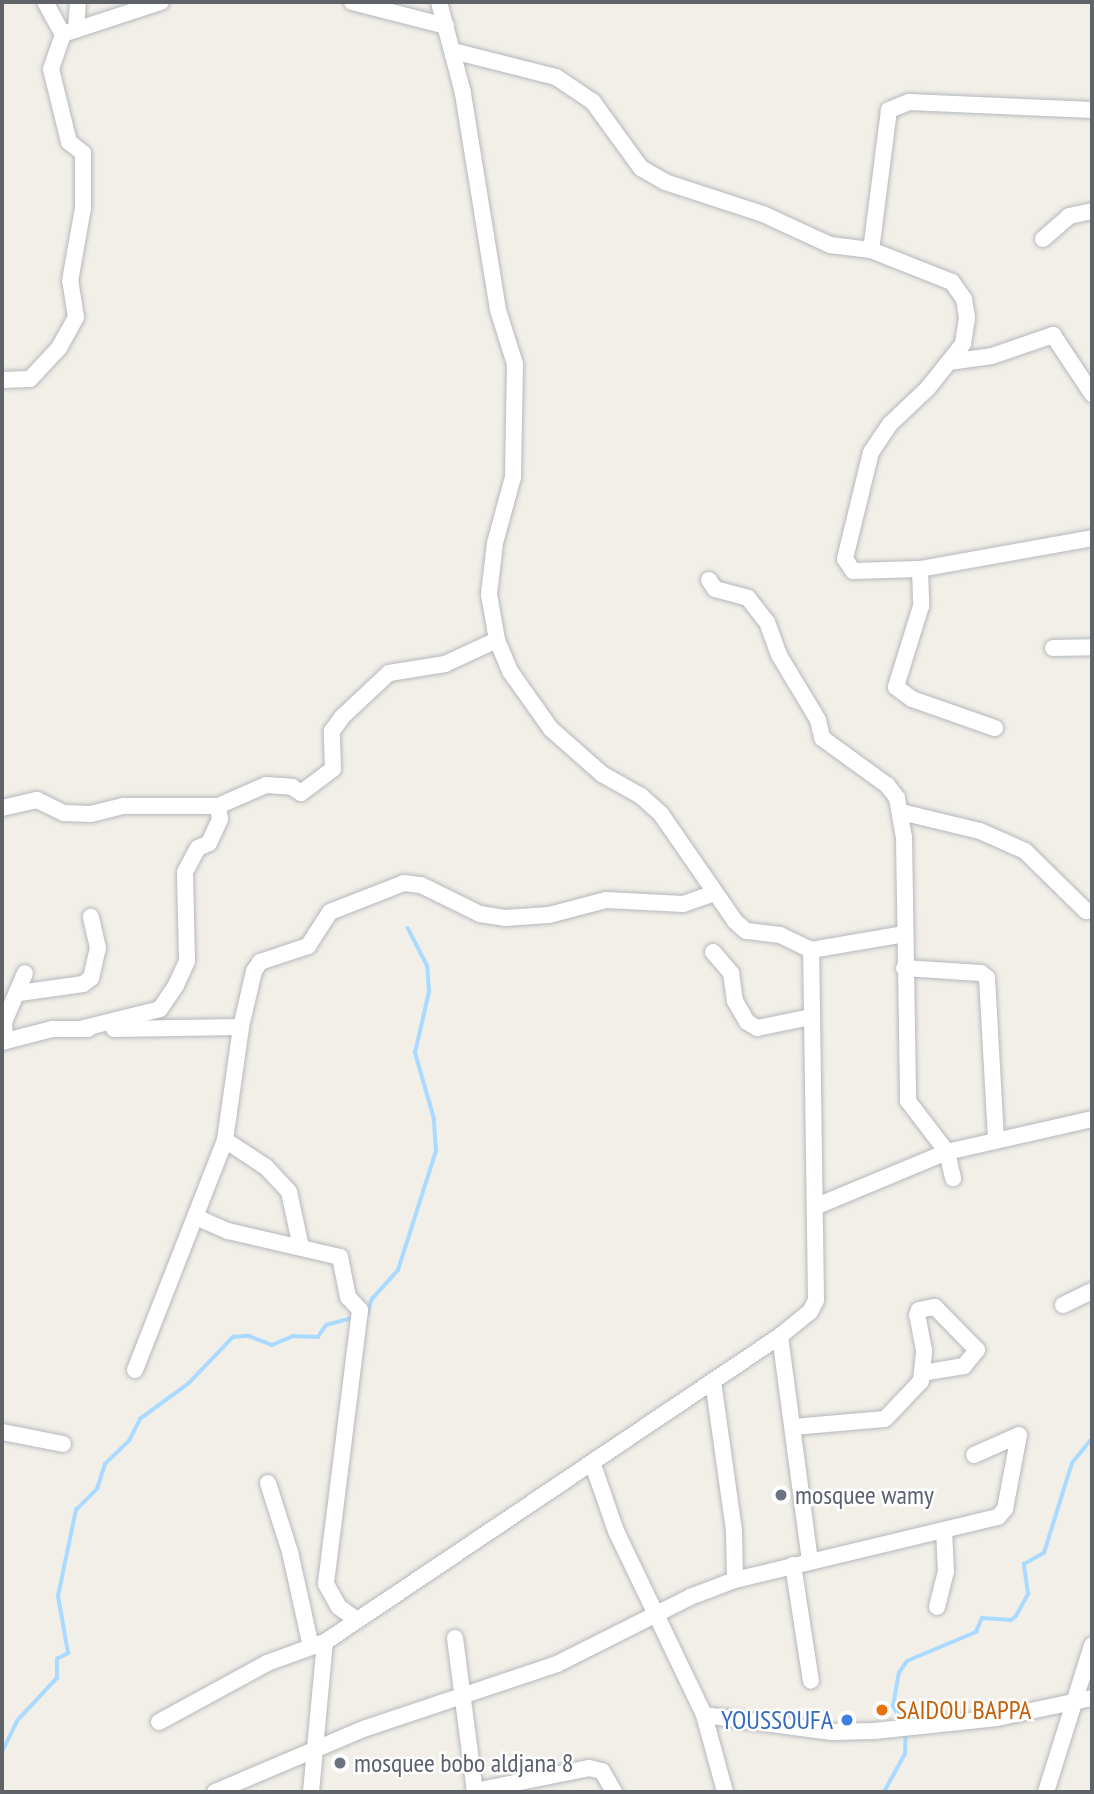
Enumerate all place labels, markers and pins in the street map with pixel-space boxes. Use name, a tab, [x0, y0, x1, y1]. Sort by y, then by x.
place label: mosquee wamy	[795, 1479, 934, 1511]
marker: mosquee wamy	[773, 1487, 789, 1503]
place label: SAIDOU BAPPA	[896, 1694, 1031, 1726]
marker: SAIDOU BAPPA	[874, 1702, 890, 1718]
place label: YOUSSOUFA	[721, 1704, 833, 1736]
marker: YOUSSOUFA	[839, 1712, 855, 1728]
place label: mosquee bobo aldjana 8	[354, 1747, 574, 1779]
marker: mosquee bobo aldjana 8	[332, 1755, 348, 1771]

